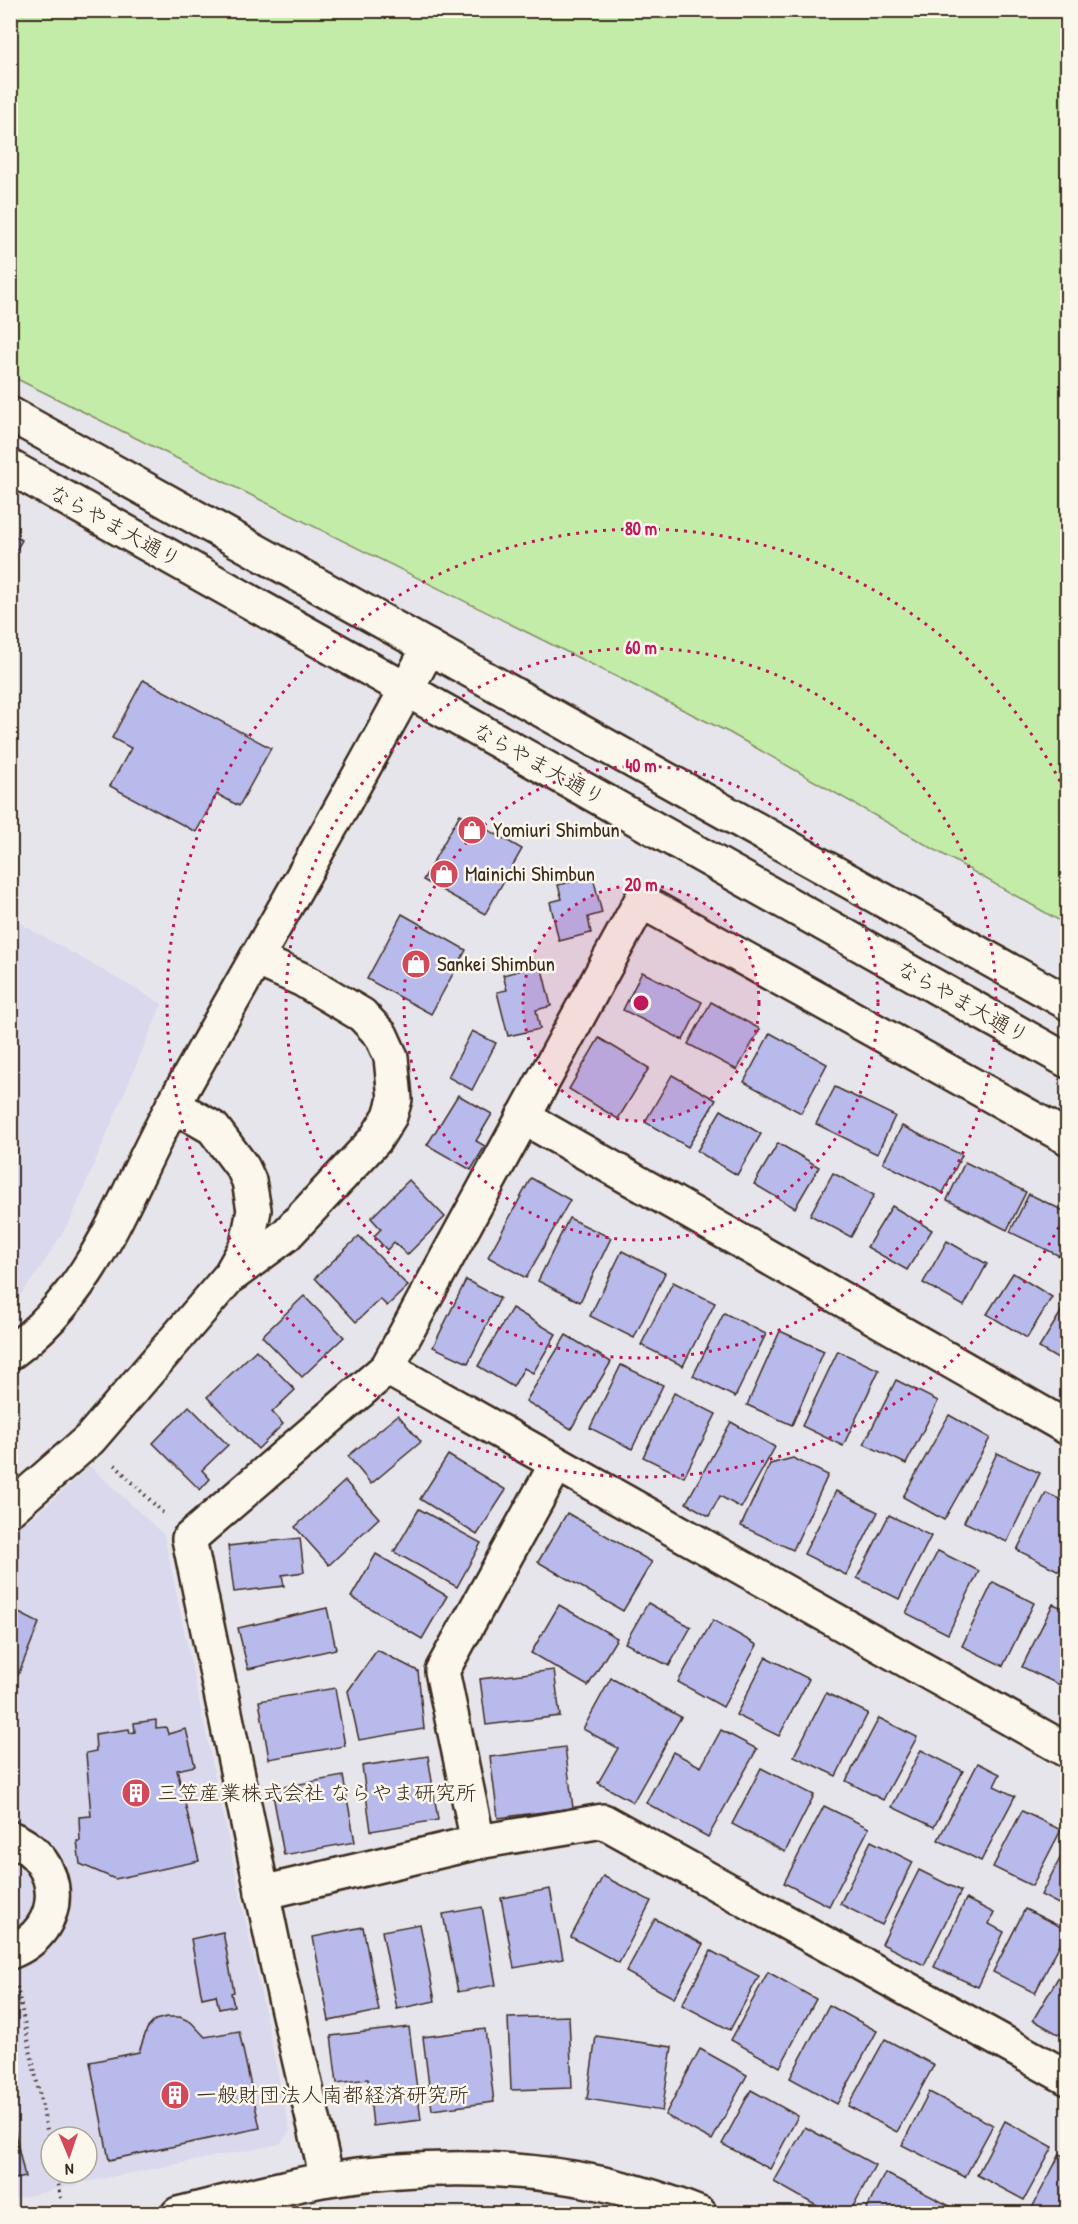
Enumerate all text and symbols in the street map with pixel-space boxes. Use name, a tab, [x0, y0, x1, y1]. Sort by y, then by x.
street label: ならやま大通り	[44, 477, 187, 574]
text: 80 m	[625, 516, 657, 541]
text: 60 m	[625, 635, 657, 660]
street label: ならやま大通り	[468, 715, 611, 812]
text: 40 m	[625, 753, 657, 778]
shop icon: Yomiuri Shimbun	[456, 814, 488, 846]
place label: Yomiuri Shimbun	[493, 815, 620, 844]
shop icon: Mainichi Shimbun	[428, 858, 460, 890]
place label: Mainichi Shimbun	[465, 859, 595, 888]
text: 20 m	[625, 872, 657, 897]
shop icon: Sankei Shimbun	[400, 948, 432, 980]
place label: Sankei Shimbun	[437, 949, 555, 978]
street label: ならやま大通り	[892, 953, 1035, 1050]
centre of rings	[631, 993, 651, 1013]
building icon: 三笠産業株式会社 ならやま研究所	[120, 1777, 152, 1809]
place label: 三笠産業株式会社 ならやま研究所	[157, 1778, 477, 1807]
building icon: 一般財団法人南都経済研究所	[159, 2079, 191, 2111]
place label: 一般財団法人南都経済研究所	[196, 2080, 469, 2109]
north arrow	[39, 2125, 99, 2185]
text: N	[64, 2159, 74, 2181]

